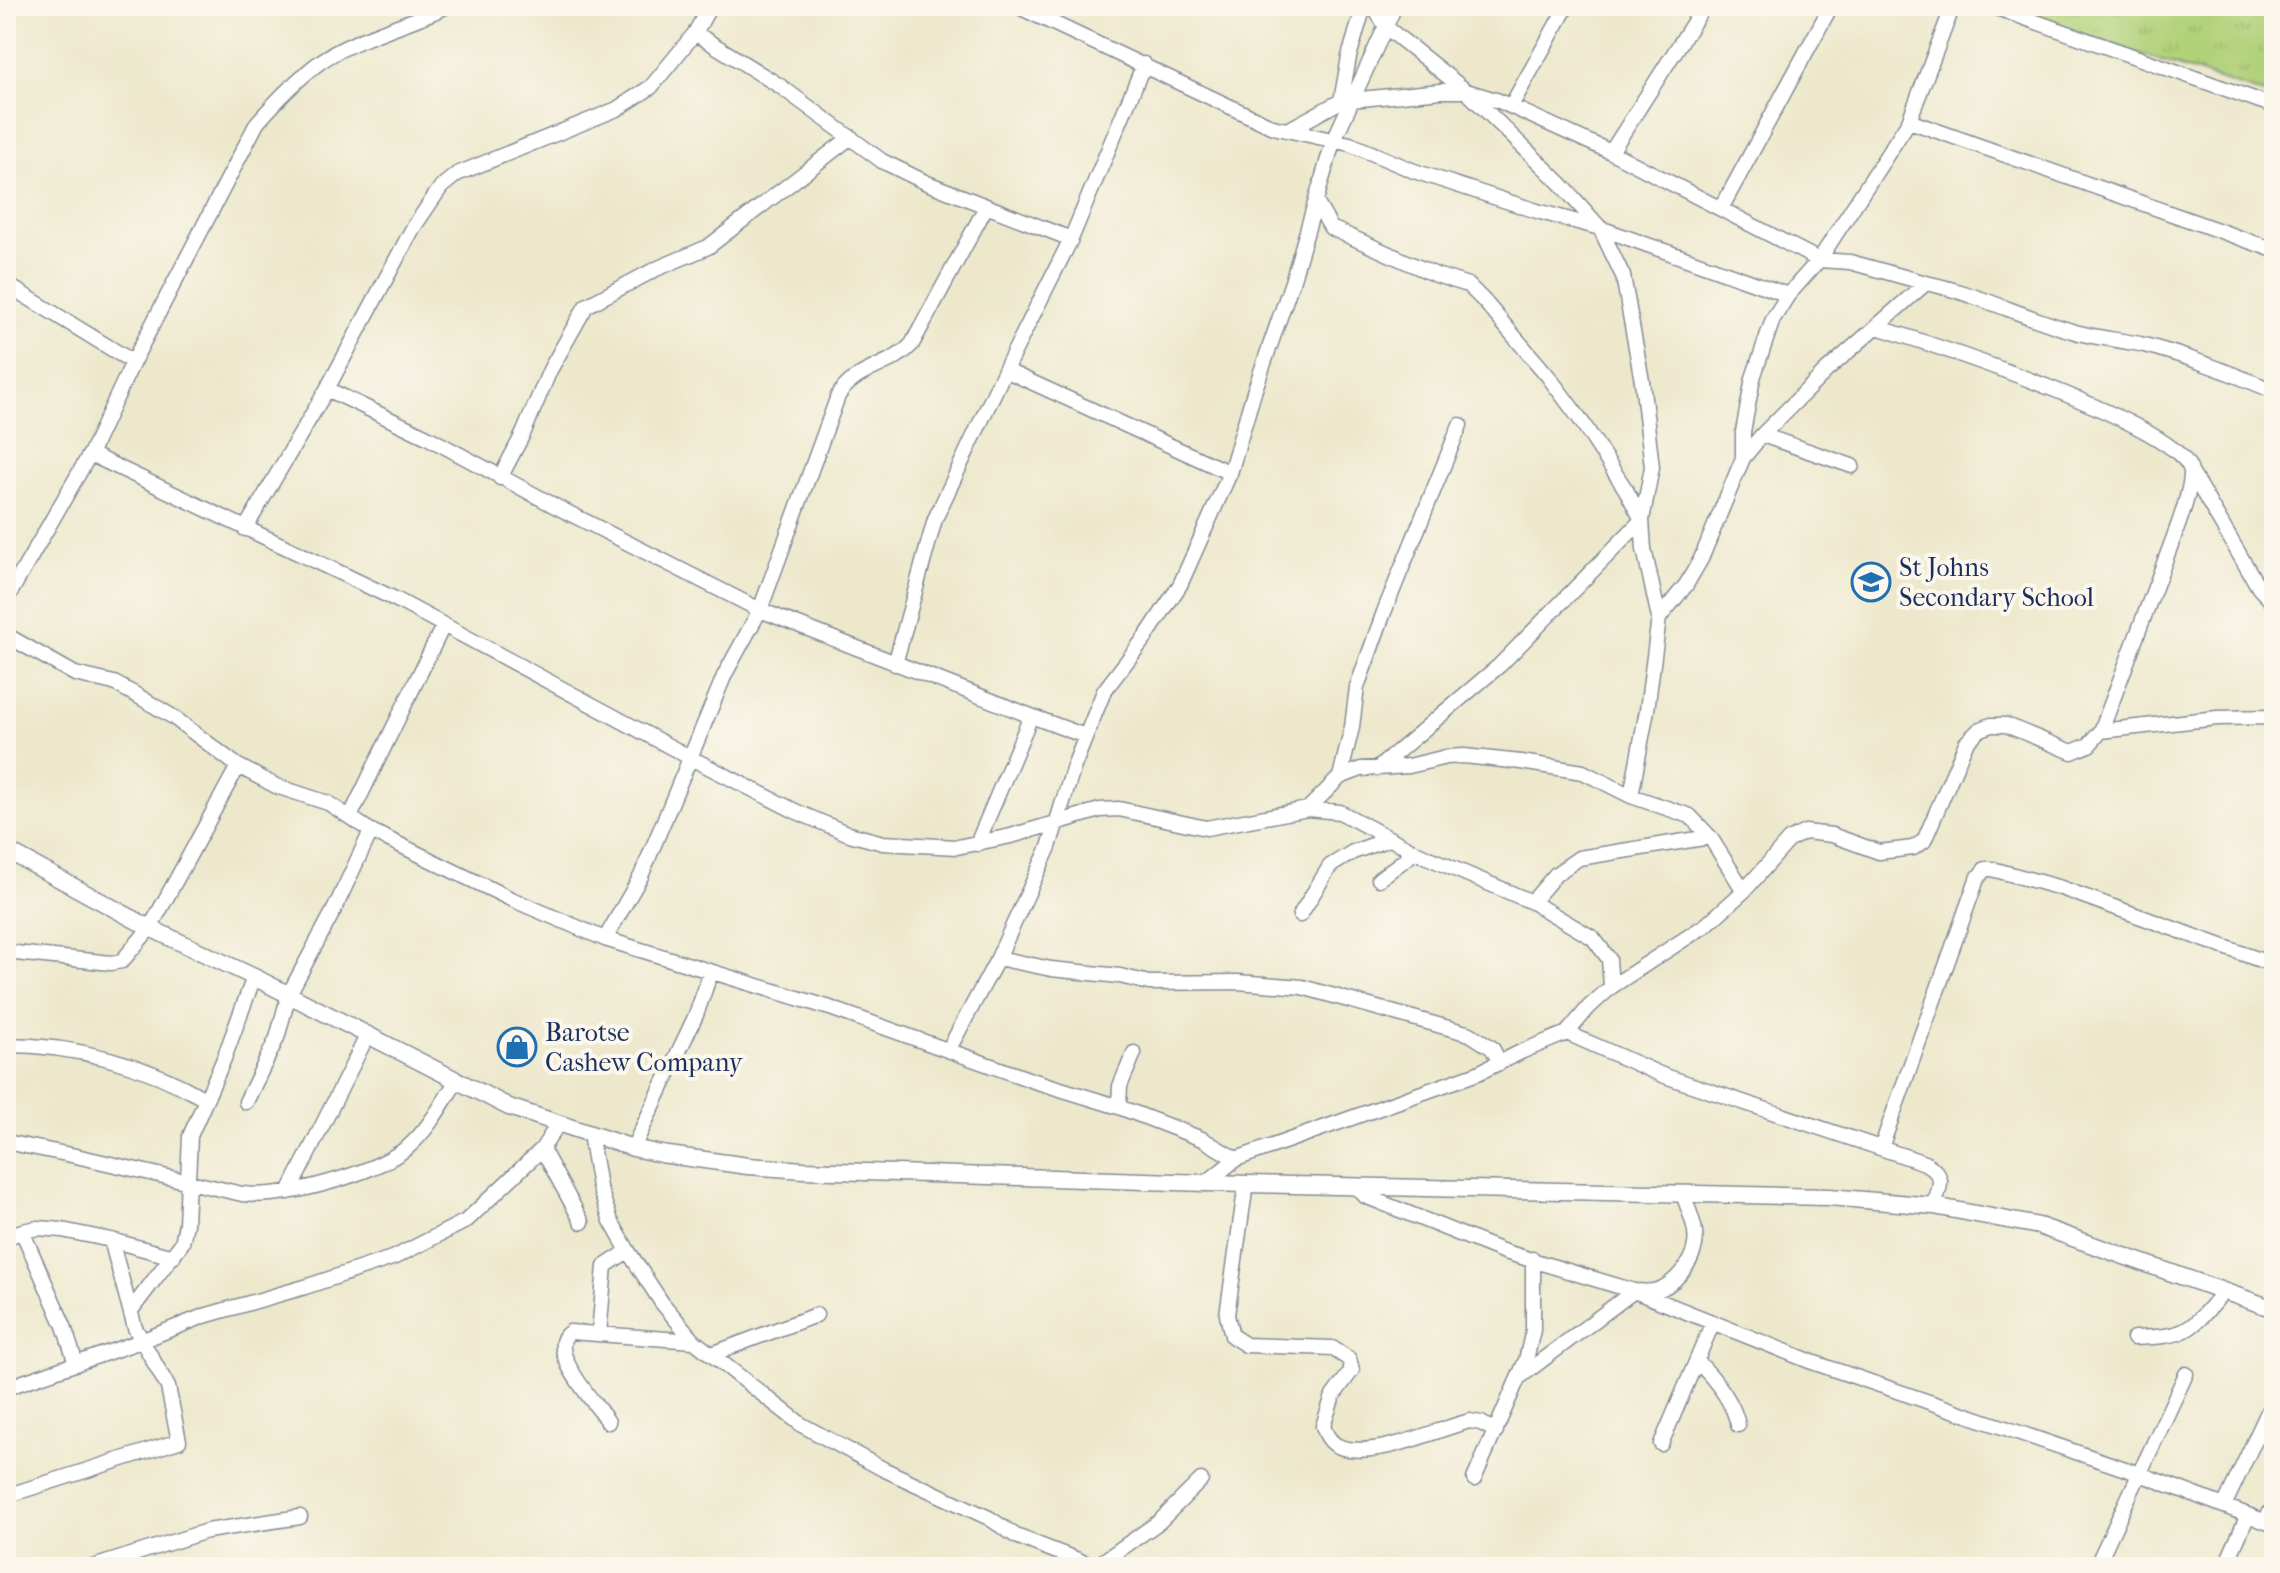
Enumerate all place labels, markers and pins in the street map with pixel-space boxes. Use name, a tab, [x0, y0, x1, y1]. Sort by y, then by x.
place label: St Johns Secondary School	[1899, 552, 2094, 613]
school or university icon: St Johns Secondary School	[1850, 561, 1892, 603]
place label: Barotse Cashew Company	[545, 1017, 744, 1078]
shop icon: Barotse Cashew Company	[496, 1026, 538, 1068]

